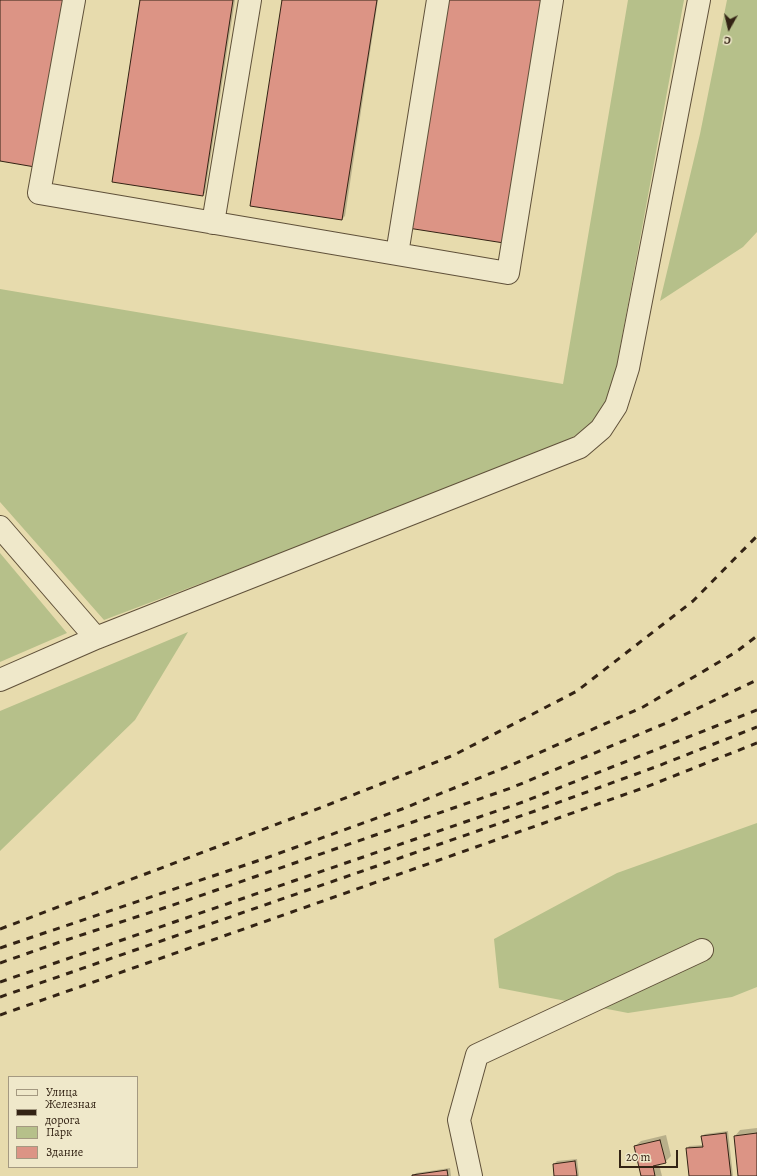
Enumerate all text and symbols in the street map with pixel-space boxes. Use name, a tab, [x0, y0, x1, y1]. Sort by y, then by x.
north arrow	[709, 8, 749, 48]
text: С	[723, 32, 732, 48]
legend	[8, 1076, 138, 1168]
text: Улица	[46, 1084, 77, 1100]
text: Железная дорога	[45, 1096, 96, 1128]
text: Парк	[46, 1124, 72, 1140]
scale bar	[621, 1142, 680, 1168]
text: Здание	[46, 1144, 83, 1160]
text: 20 m	[626, 1149, 650, 1165]

